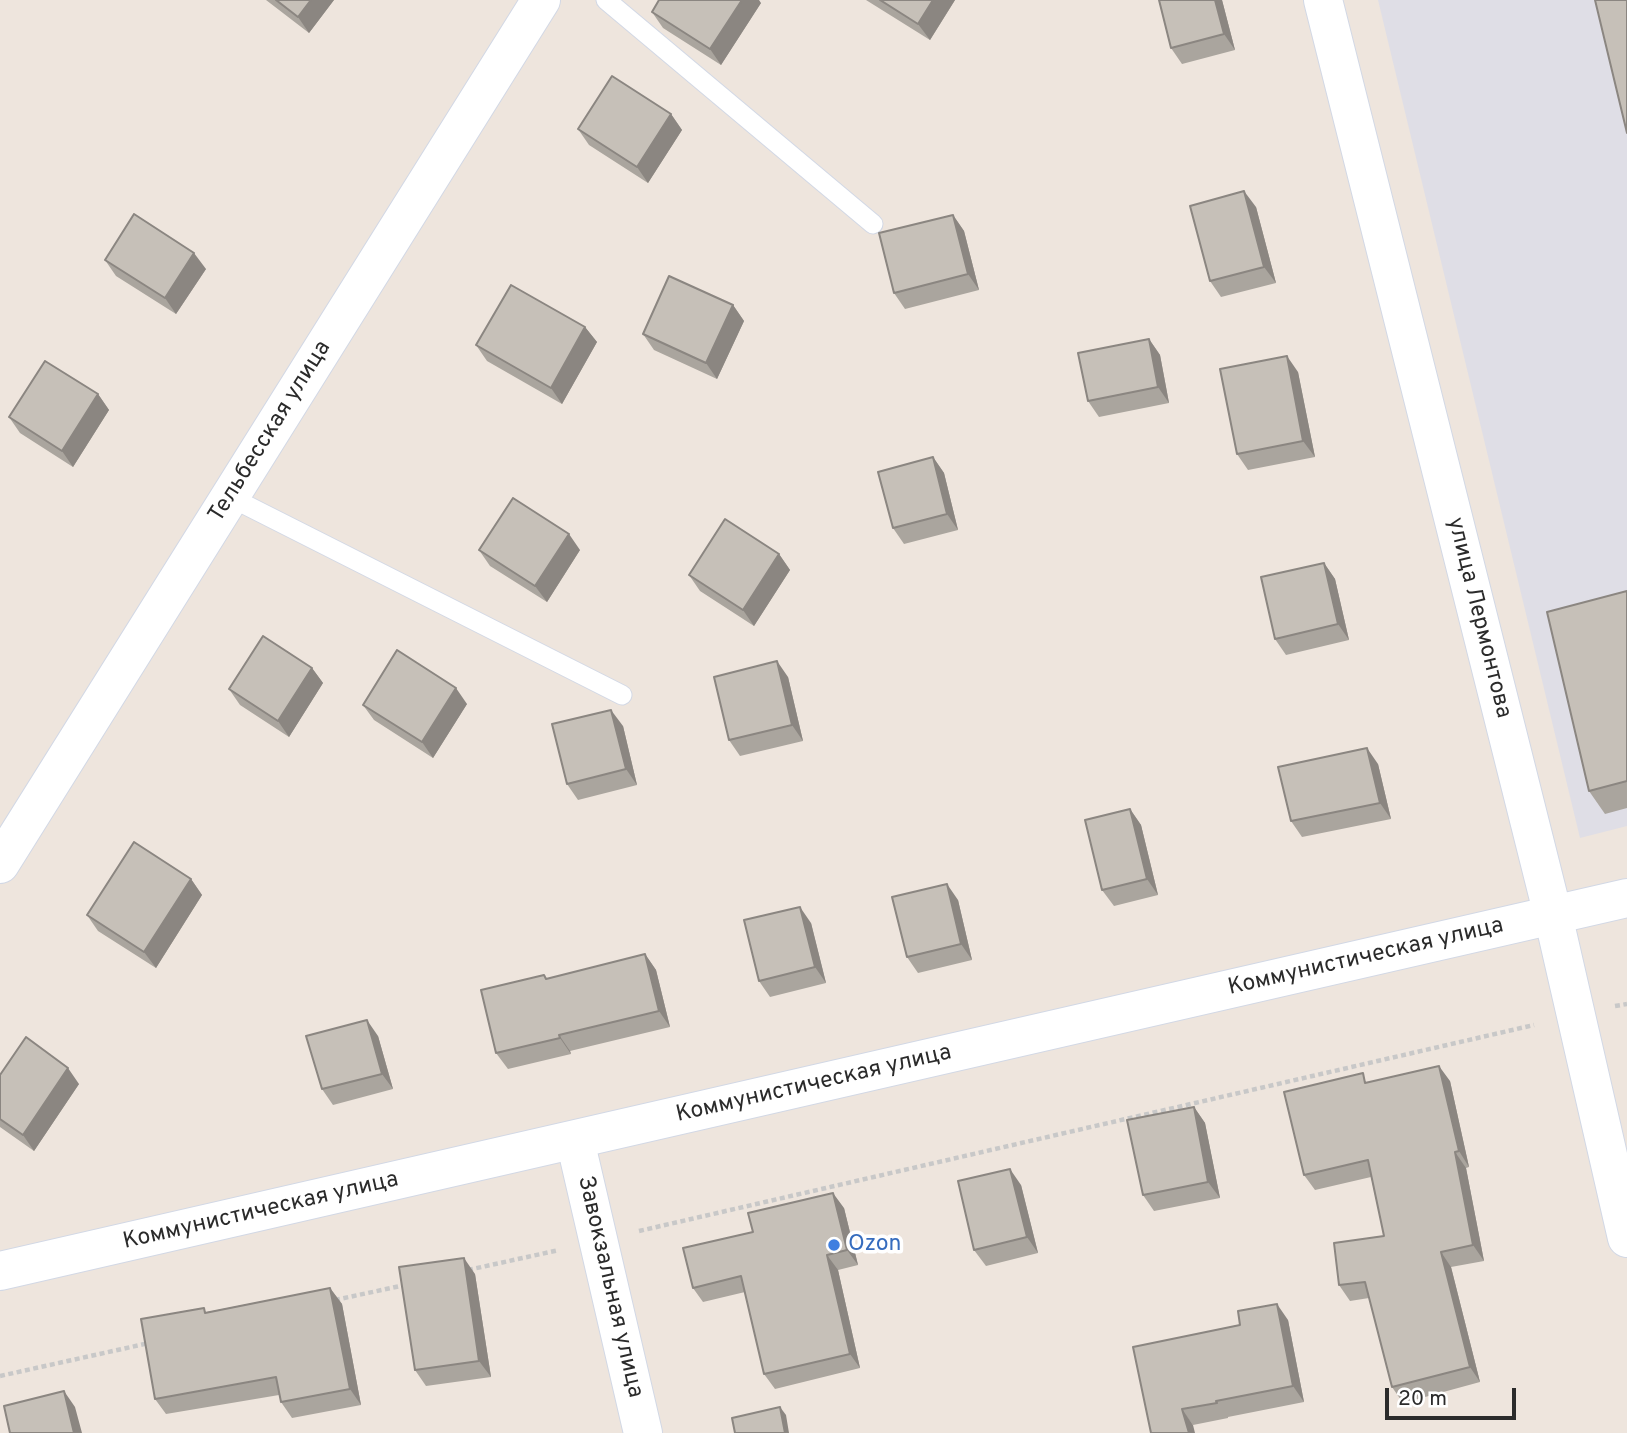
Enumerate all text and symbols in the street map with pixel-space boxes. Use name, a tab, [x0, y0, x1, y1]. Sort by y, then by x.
street label: Тельбесская улица	[204, 336, 338, 528]
street label: улица Лермонтова	[1440, 515, 1516, 721]
street label: Коммунистическая улица	[1226, 913, 1506, 1003]
street label: Коммунистическая улица	[674, 1040, 954, 1130]
street label: Коммунистическая улица	[121, 1167, 401, 1257]
street label: Завокзальная улица	[570, 1173, 648, 1401]
place label: Ozon	[848, 1231, 901, 1259]
marker: Ozon	[826, 1237, 842, 1253]
scale bar	[1389, 1374, 1520, 1418]
text: 20 m	[1398, 1386, 1447, 1413]

